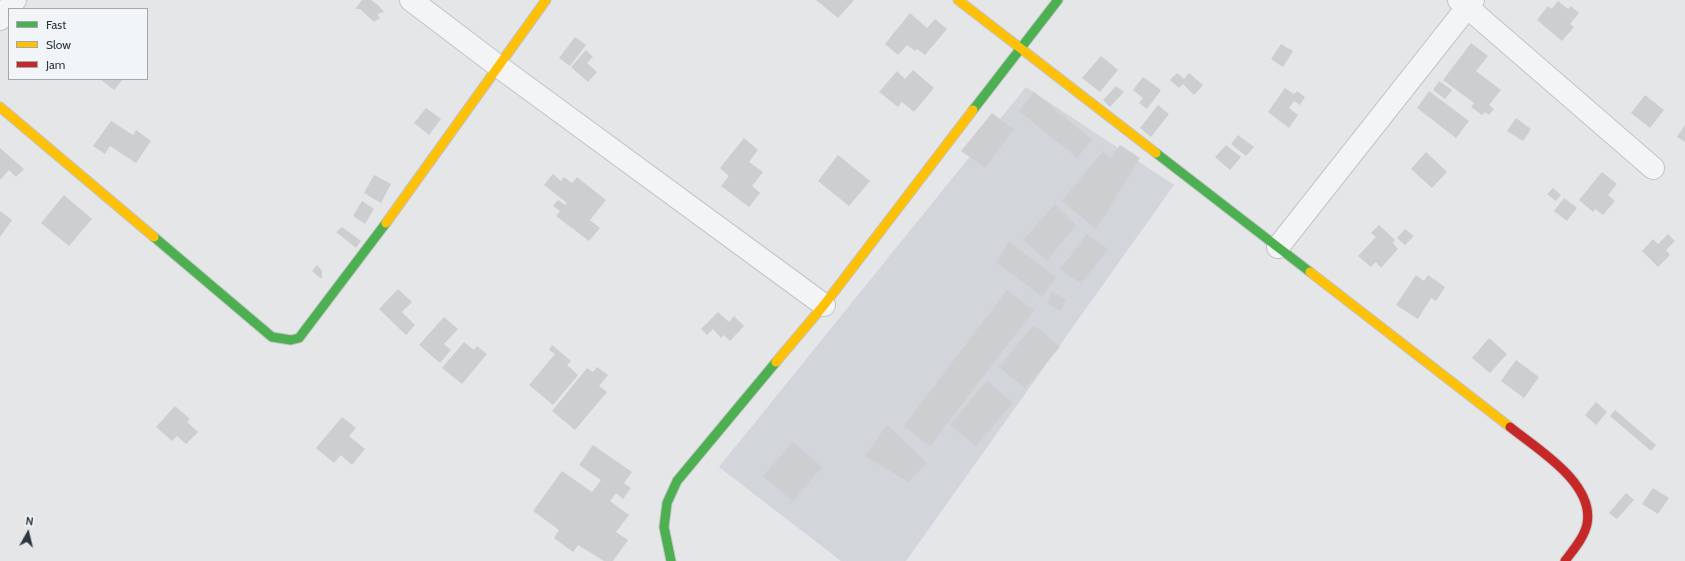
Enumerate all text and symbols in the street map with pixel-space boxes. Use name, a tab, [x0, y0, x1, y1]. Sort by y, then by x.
legend	[8, 8, 148, 80]
text: Fast	[46, 17, 66, 32]
text: Slow	[46, 37, 71, 52]
text: Jam	[46, 57, 65, 72]
north arrow	[8, 513, 48, 553]
text: N	[25, 514, 34, 529]

